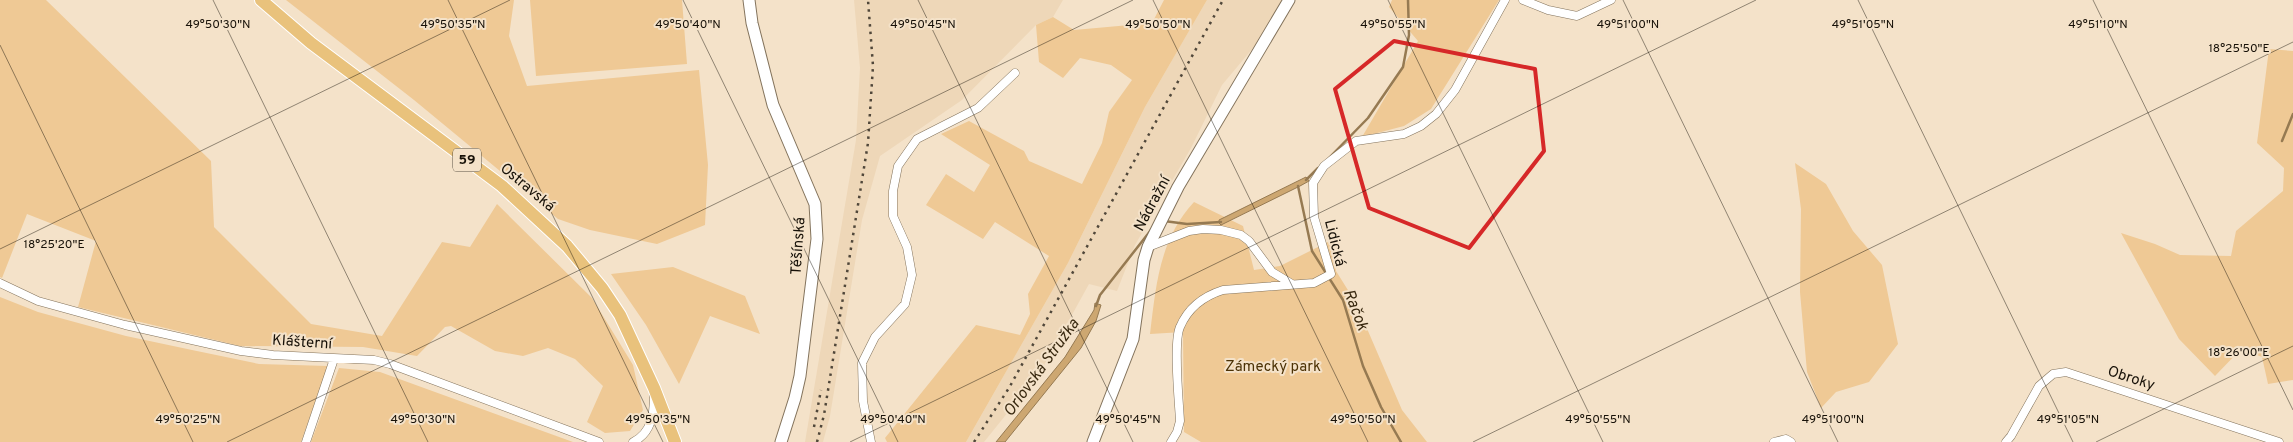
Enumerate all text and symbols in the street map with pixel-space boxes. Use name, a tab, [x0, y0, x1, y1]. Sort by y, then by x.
text: 49°50'30"N	[185, 17, 251, 33]
text: 49°50'35"N	[420, 17, 486, 33]
text: 49°50'40"N	[655, 17, 721, 33]
text: 49°50'45"N	[890, 17, 956, 33]
text: 49°50'50"N	[1125, 17, 1191, 33]
text: 49°50'55"N	[1360, 17, 1426, 33]
text: 49°51'00"N	[1597, 17, 1659, 33]
text: 49°51'05"N	[1832, 17, 1894, 33]
text: 49°51'10"N	[2068, 17, 2128, 33]
text: 18°25'50"E	[2208, 41, 2270, 57]
road number: 59	[453, 148, 481, 172]
street label: Ostravská	[496, 159, 559, 217]
street label: Nádražní	[1130, 172, 1176, 235]
street label: Těšínská	[787, 216, 811, 276]
street label: Lidická	[1319, 218, 1349, 269]
text: 18°25'20"E	[23, 237, 85, 253]
water label: Račok	[1338, 286, 1372, 334]
water label: Orlovská Stružka	[1000, 314, 1085, 421]
street label: Klášterní	[271, 331, 334, 355]
text: 18°26'00"E	[2208, 345, 2270, 361]
park label: Zámecký park	[1225, 358, 1321, 377]
street label: Obroky	[2105, 362, 2157, 396]
text: 49°50'25"N	[155, 412, 221, 428]
text: 49°50'30"N	[390, 412, 456, 428]
text: 49°50'35"N	[625, 412, 691, 428]
text: 49°50'40"N	[860, 412, 926, 428]
text: 49°50'45"N	[1095, 412, 1161, 428]
text: 49°50'50"N	[1330, 412, 1396, 428]
text: 49°50'55"N	[1565, 412, 1631, 428]
text: 49°51'00"N	[1802, 412, 1864, 428]
text: 49°51'05"N	[2037, 412, 2099, 428]

